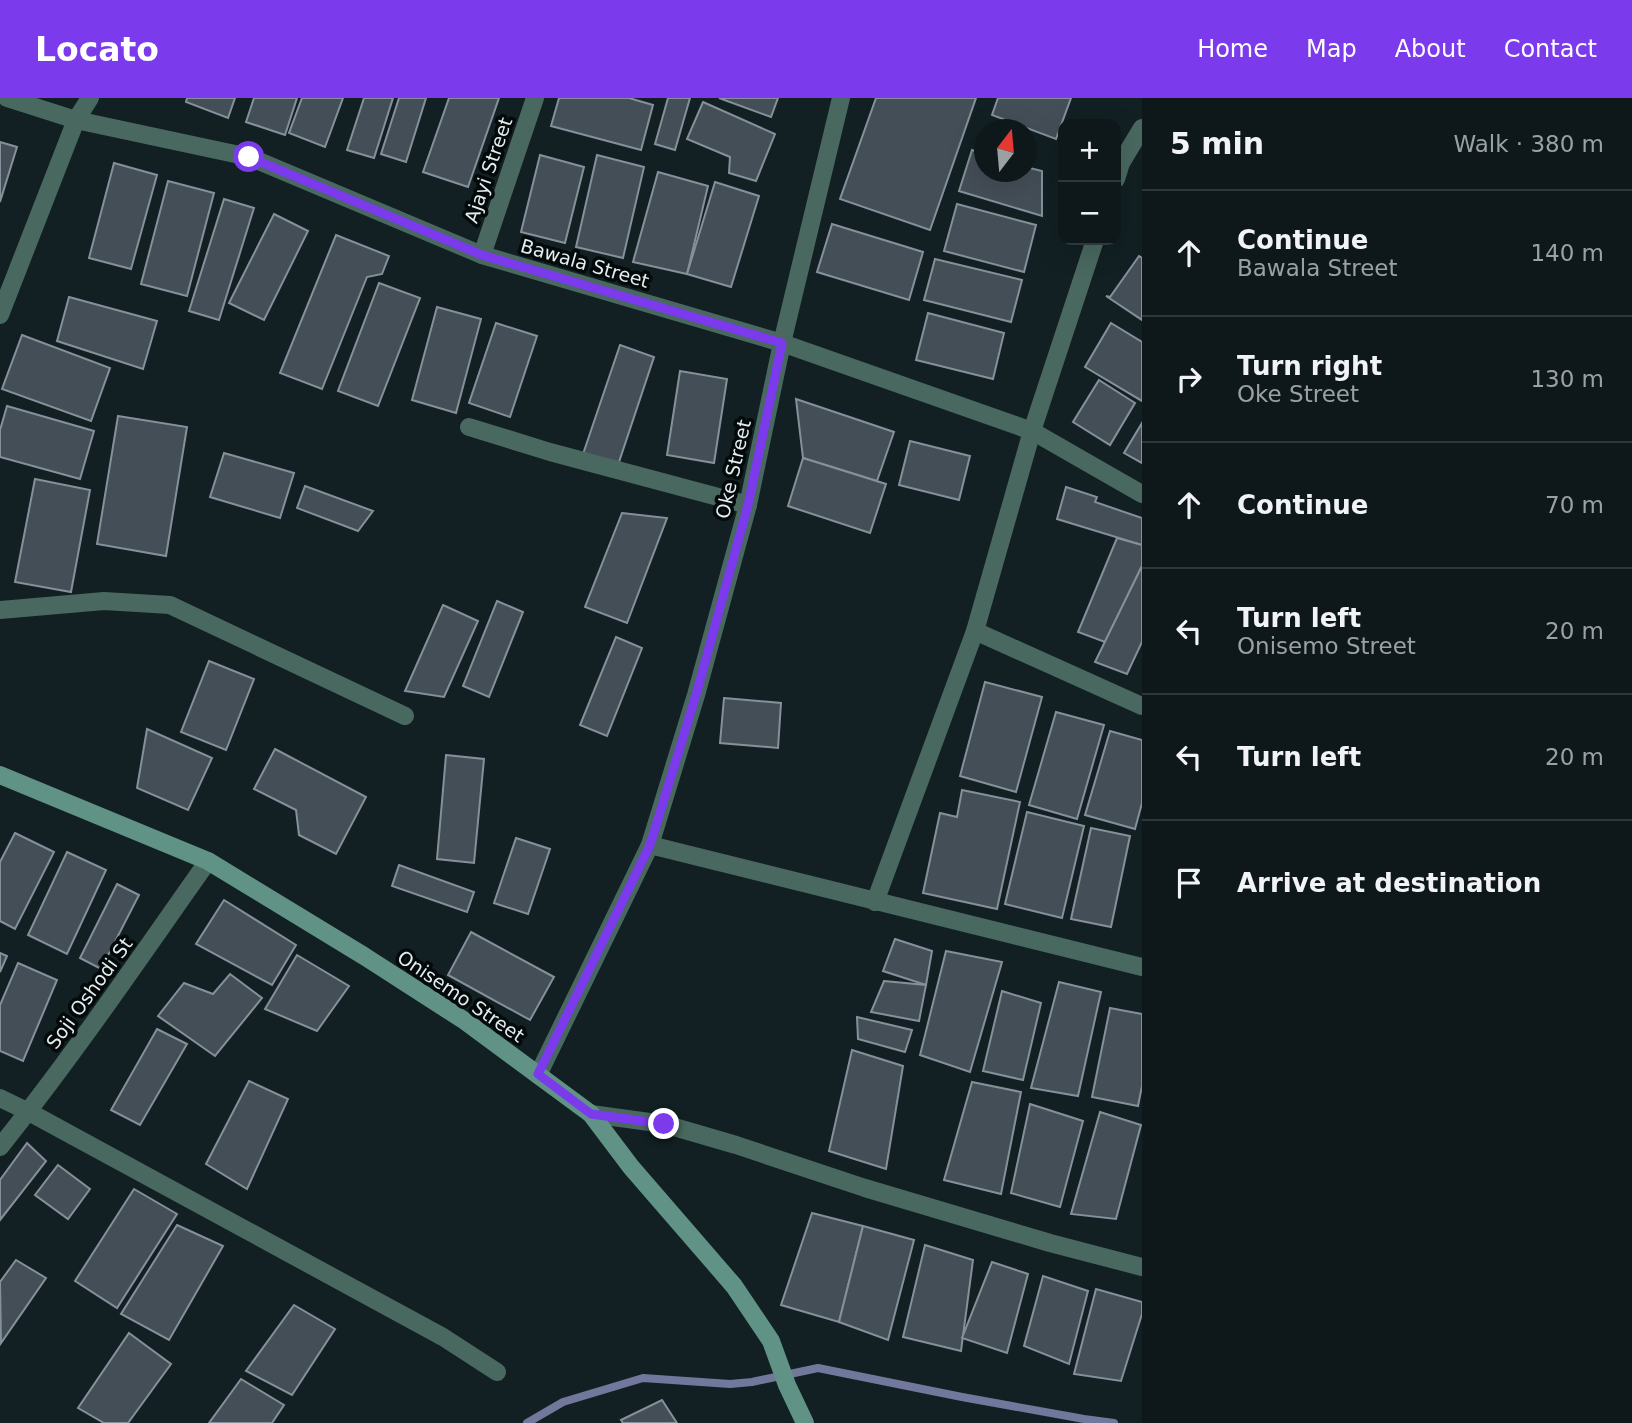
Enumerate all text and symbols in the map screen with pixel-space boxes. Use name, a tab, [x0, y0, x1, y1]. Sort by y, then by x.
text: Locato	[35, 30, 159, 69]
text: Home	[1197, 35, 1268, 63]
text: Map	[1306, 35, 1357, 63]
text: About	[1395, 35, 1466, 63]
text: Contact	[1504, 35, 1597, 63]
street label: Ajayi Street	[460, 114, 516, 226]
north arrow	[974, 119, 1037, 182]
map controls	[1058, 119, 1121, 245]
button: +	[1058, 119, 1121, 182]
text: 5 min	[1170, 126, 1264, 161]
text: Walk · 380 m	[1453, 131, 1604, 157]
route start	[233, 141, 264, 172]
button: −	[1058, 182, 1121, 245]
text: Continue	[1237, 225, 1368, 255]
street label: Bawala Street	[518, 234, 652, 292]
icon: ahead	[1170, 234, 1208, 272]
text: 140 m	[1530, 240, 1604, 266]
text: Bawala Street	[1237, 255, 1397, 281]
text: Turn right	[1237, 351, 1382, 381]
icon: right	[1170, 360, 1208, 398]
text: 130 m	[1530, 366, 1604, 392]
text: Oke Street	[1237, 381, 1359, 407]
street label: Oke Street	[711, 417, 755, 521]
icon: ahead	[1170, 486, 1208, 524]
text: Continue	[1237, 490, 1368, 520]
text: 70 m	[1545, 492, 1604, 518]
text: Turn left	[1237, 603, 1361, 633]
icon: left	[1170, 612, 1208, 650]
text: 20 m	[1545, 618, 1604, 644]
text: Onisemo Street	[1237, 633, 1416, 659]
icon: left	[1170, 738, 1208, 776]
text: Turn left	[1237, 742, 1361, 772]
text: 20 m	[1545, 744, 1604, 770]
icon: arrive	[1170, 864, 1208, 902]
text: Arrive at destination	[1237, 868, 1541, 898]
street label: Soji Oshodi St	[41, 933, 137, 1053]
street label: Onisemo Street	[394, 946, 528, 1046]
route end	[648, 1108, 679, 1139]

